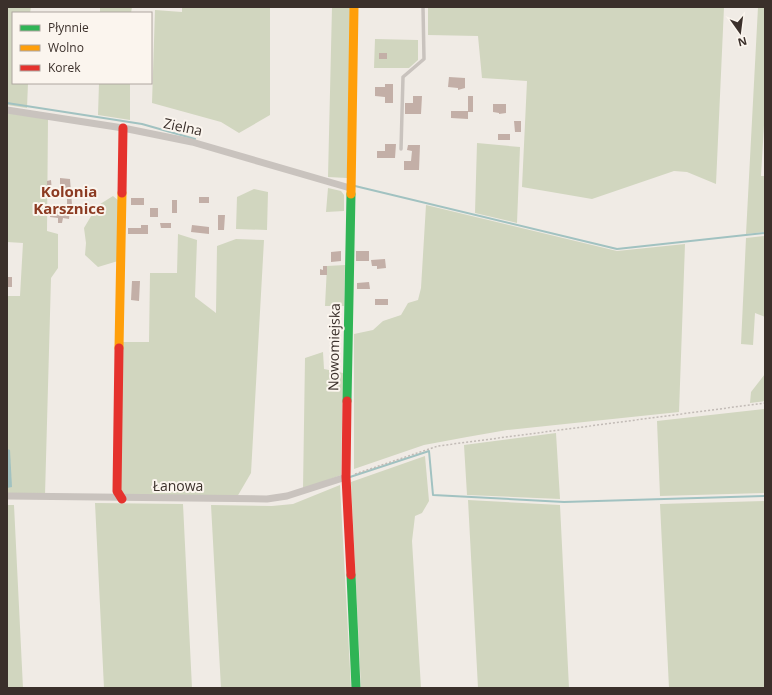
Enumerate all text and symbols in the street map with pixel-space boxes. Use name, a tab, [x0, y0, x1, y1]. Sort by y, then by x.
legend	[12, 12, 152, 84]
north arrow	[720, 12, 760, 52]
text: Płynnie	[48, 19, 89, 36]
text: N	[736, 34, 749, 51]
text: Wolno	[48, 39, 84, 56]
text: Korek	[48, 59, 81, 76]
street label: Zielna	[162, 113, 204, 140]
district label: Kolonia Karsznice	[33, 181, 105, 218]
street label: Nowomiejska	[323, 303, 344, 391]
street label: Łanowa	[153, 476, 203, 495]

